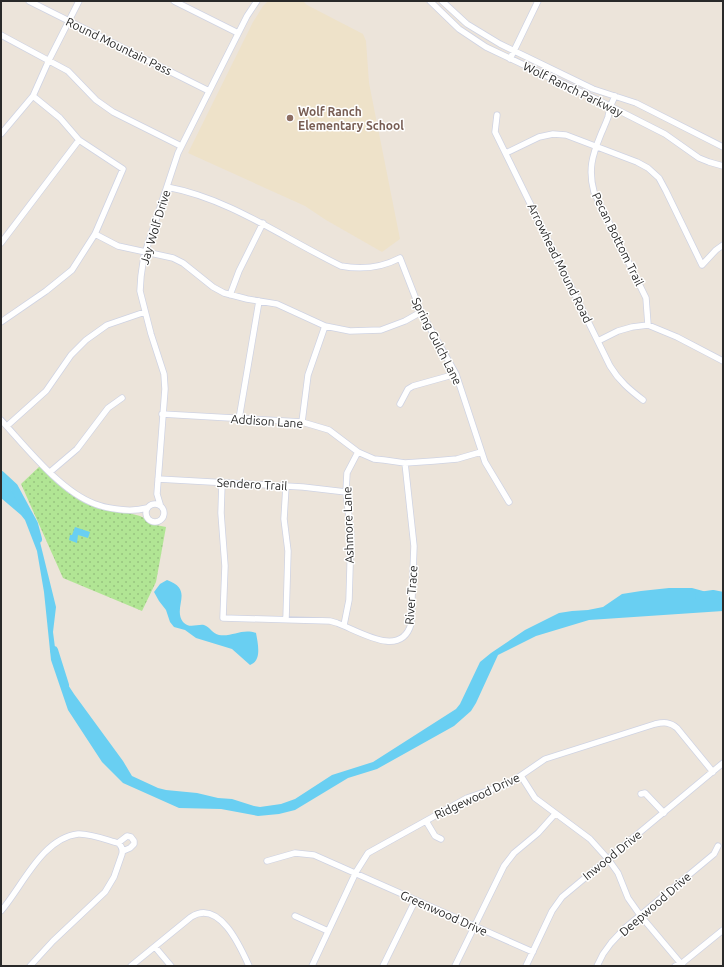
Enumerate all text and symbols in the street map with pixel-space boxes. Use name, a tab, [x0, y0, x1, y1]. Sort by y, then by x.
street label: Round Mountain Pass	[64, 15, 174, 77]
street label: Wolf Ranch Parkway	[521, 59, 625, 119]
place label: Wolf Ranch Elementary School	[298, 105, 404, 132]
marker: Wolf Ranch Elementary School	[285, 113, 295, 123]
street label: Jay Wolf Drive	[137, 188, 173, 266]
street label: Pecan Bottom Trail	[590, 190, 646, 288]
street label: Arrowhead Mound Road	[525, 201, 595, 325]
street label: Spring Gulch Lane	[409, 295, 465, 387]
street label: Addison Lane	[230, 412, 304, 430]
street label: Sendero Trail	[216, 476, 288, 492]
street label: Ashmore Lane	[340, 486, 356, 564]
street label: River Trace	[402, 565, 420, 625]
street label: Ridgewood Drive	[432, 771, 522, 821]
street label: Inwood Drive	[580, 827, 644, 883]
street label: Deepwood Drive	[617, 869, 693, 939]
street label: Greenwood Drive	[398, 888, 490, 938]

